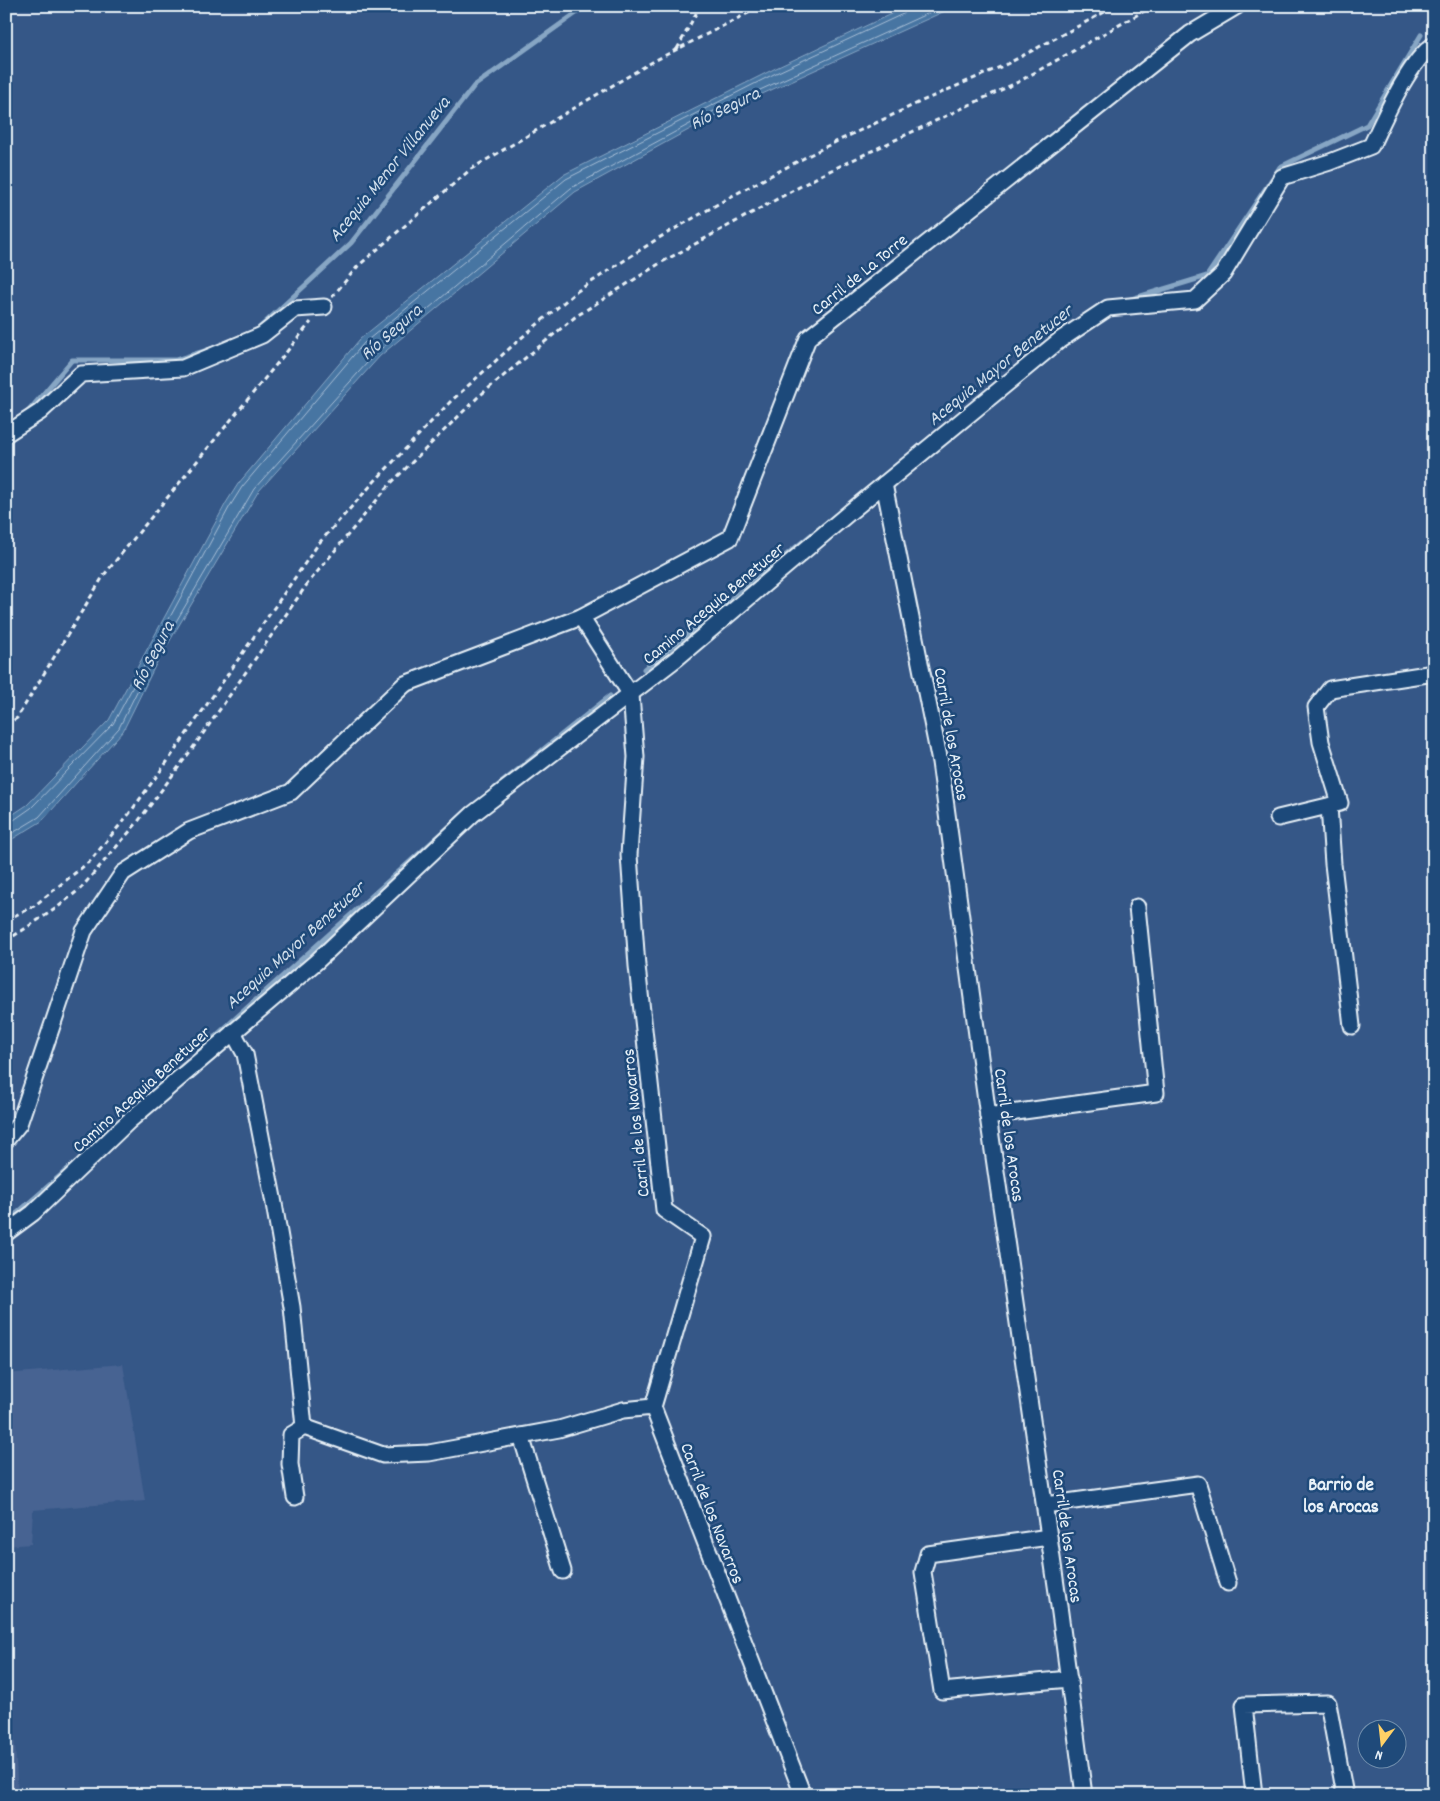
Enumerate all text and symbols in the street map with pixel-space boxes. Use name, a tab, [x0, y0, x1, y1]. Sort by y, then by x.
water label: Río Segura	[686, 81, 766, 139]
water label: Acequia Menor Villanueva	[323, 91, 459, 249]
street label: Carril de La Torre	[807, 229, 914, 323]
water label: Río Segura	[355, 298, 430, 368]
water label: Acequia Mayor Benetucer	[923, 298, 1081, 434]
street label: Camino Acequia Benetucer	[638, 538, 791, 672]
water label: Río Segura	[125, 616, 184, 696]
street label: Carril de los Arocas	[926, 666, 974, 803]
water label: Acequia Mayor Benetucer	[220, 875, 374, 1017]
street label: Camino Acequia Benetucer	[68, 1021, 218, 1160]
street label: Carril de los Navarros	[617, 1047, 658, 1198]
street label: Carril de los Arocas	[986, 1067, 1029, 1204]
street label: Carril de los Navarros	[672, 1440, 749, 1588]
street label: Carril de los Arocas	[1044, 1468, 1087, 1605]
district label: Barrio de los Arocas	[1303, 1473, 1379, 1522]
north arrow	[1358, 1718, 1408, 1768]
text: N	[1373, 1744, 1385, 1765]

